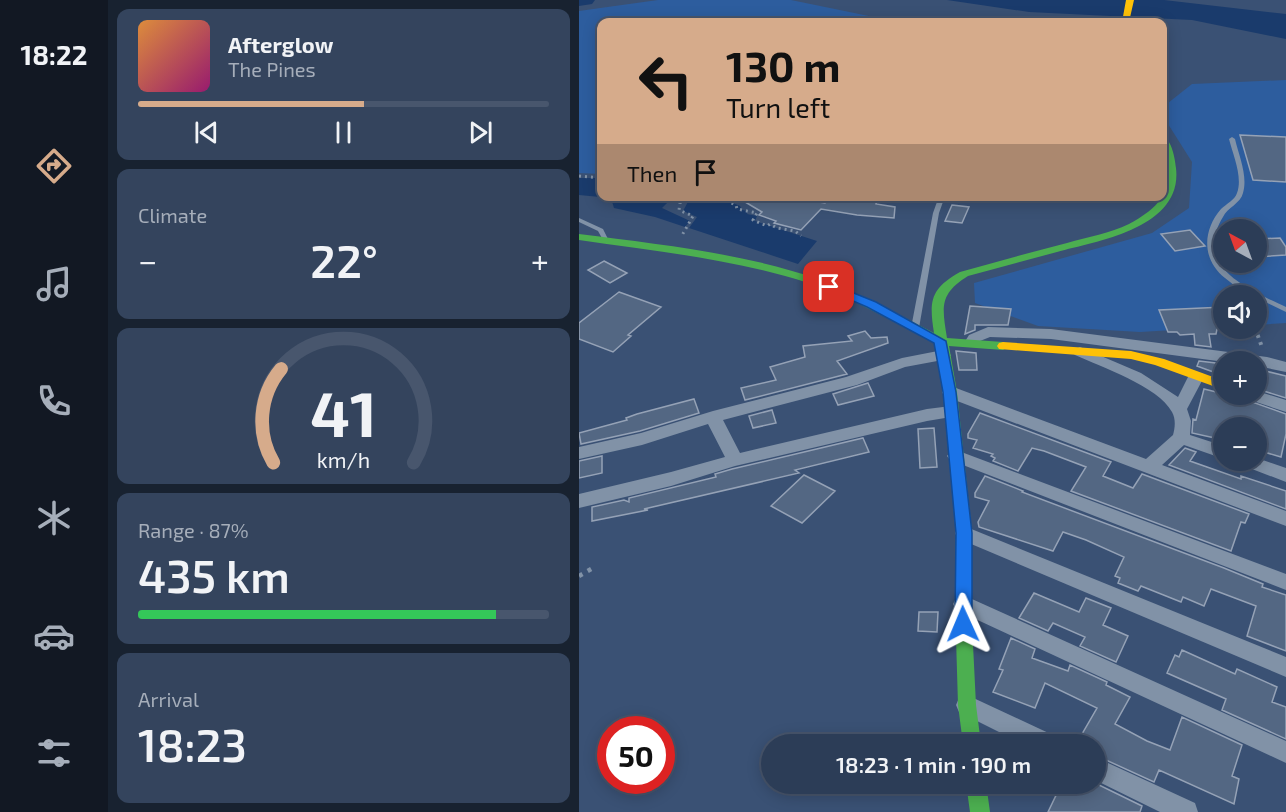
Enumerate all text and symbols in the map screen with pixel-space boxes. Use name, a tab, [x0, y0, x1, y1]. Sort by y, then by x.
text: Afterglow	[228, 31, 333, 57]
text: 18:22	[21, 38, 87, 70]
text: 130 m	[726, 40, 841, 90]
icon: left	[627, 42, 705, 120]
text: The Pines	[228, 57, 316, 81]
text: Turn left	[726, 91, 830, 123]
icon: previous	[190, 116, 223, 149]
icon: pause	[327, 116, 360, 149]
icon: next	[464, 116, 497, 149]
icon: directions	[33, 145, 75, 187]
icon: arrive	[689, 156, 722, 189]
text: Then	[627, 160, 677, 186]
text: Climate	[138, 203, 207, 227]
north arrow	[1213, 219, 1267, 273]
map controls	[1213, 219, 1267, 471]
text: 22°	[310, 233, 378, 287]
text: −	[138, 240, 157, 280]
text: +	[531, 240, 549, 280]
pin	[803, 261, 854, 312]
icon: music	[33, 263, 75, 305]
icon: arrive	[812, 270, 845, 303]
button: sound	[1213, 285, 1267, 339]
button: +	[1213, 351, 1267, 405]
text: 41	[310, 375, 377, 450]
icon: phone	[33, 380, 75, 422]
button: −	[1213, 417, 1267, 471]
text: km/h	[317, 447, 370, 472]
icon: climate	[33, 497, 75, 539]
text: Range · 87%	[138, 518, 249, 542]
text: 435 km	[138, 548, 290, 602]
position arrow	[931, 592, 995, 656]
icon: car	[33, 615, 75, 657]
text: Arrival	[138, 687, 199, 711]
speed limit sign: 50	[597, 716, 675, 794]
text: 18:23	[138, 717, 247, 771]
icon: filters	[33, 732, 75, 774]
text: 18:23 · 1 min · 190 m	[836, 751, 1031, 777]

